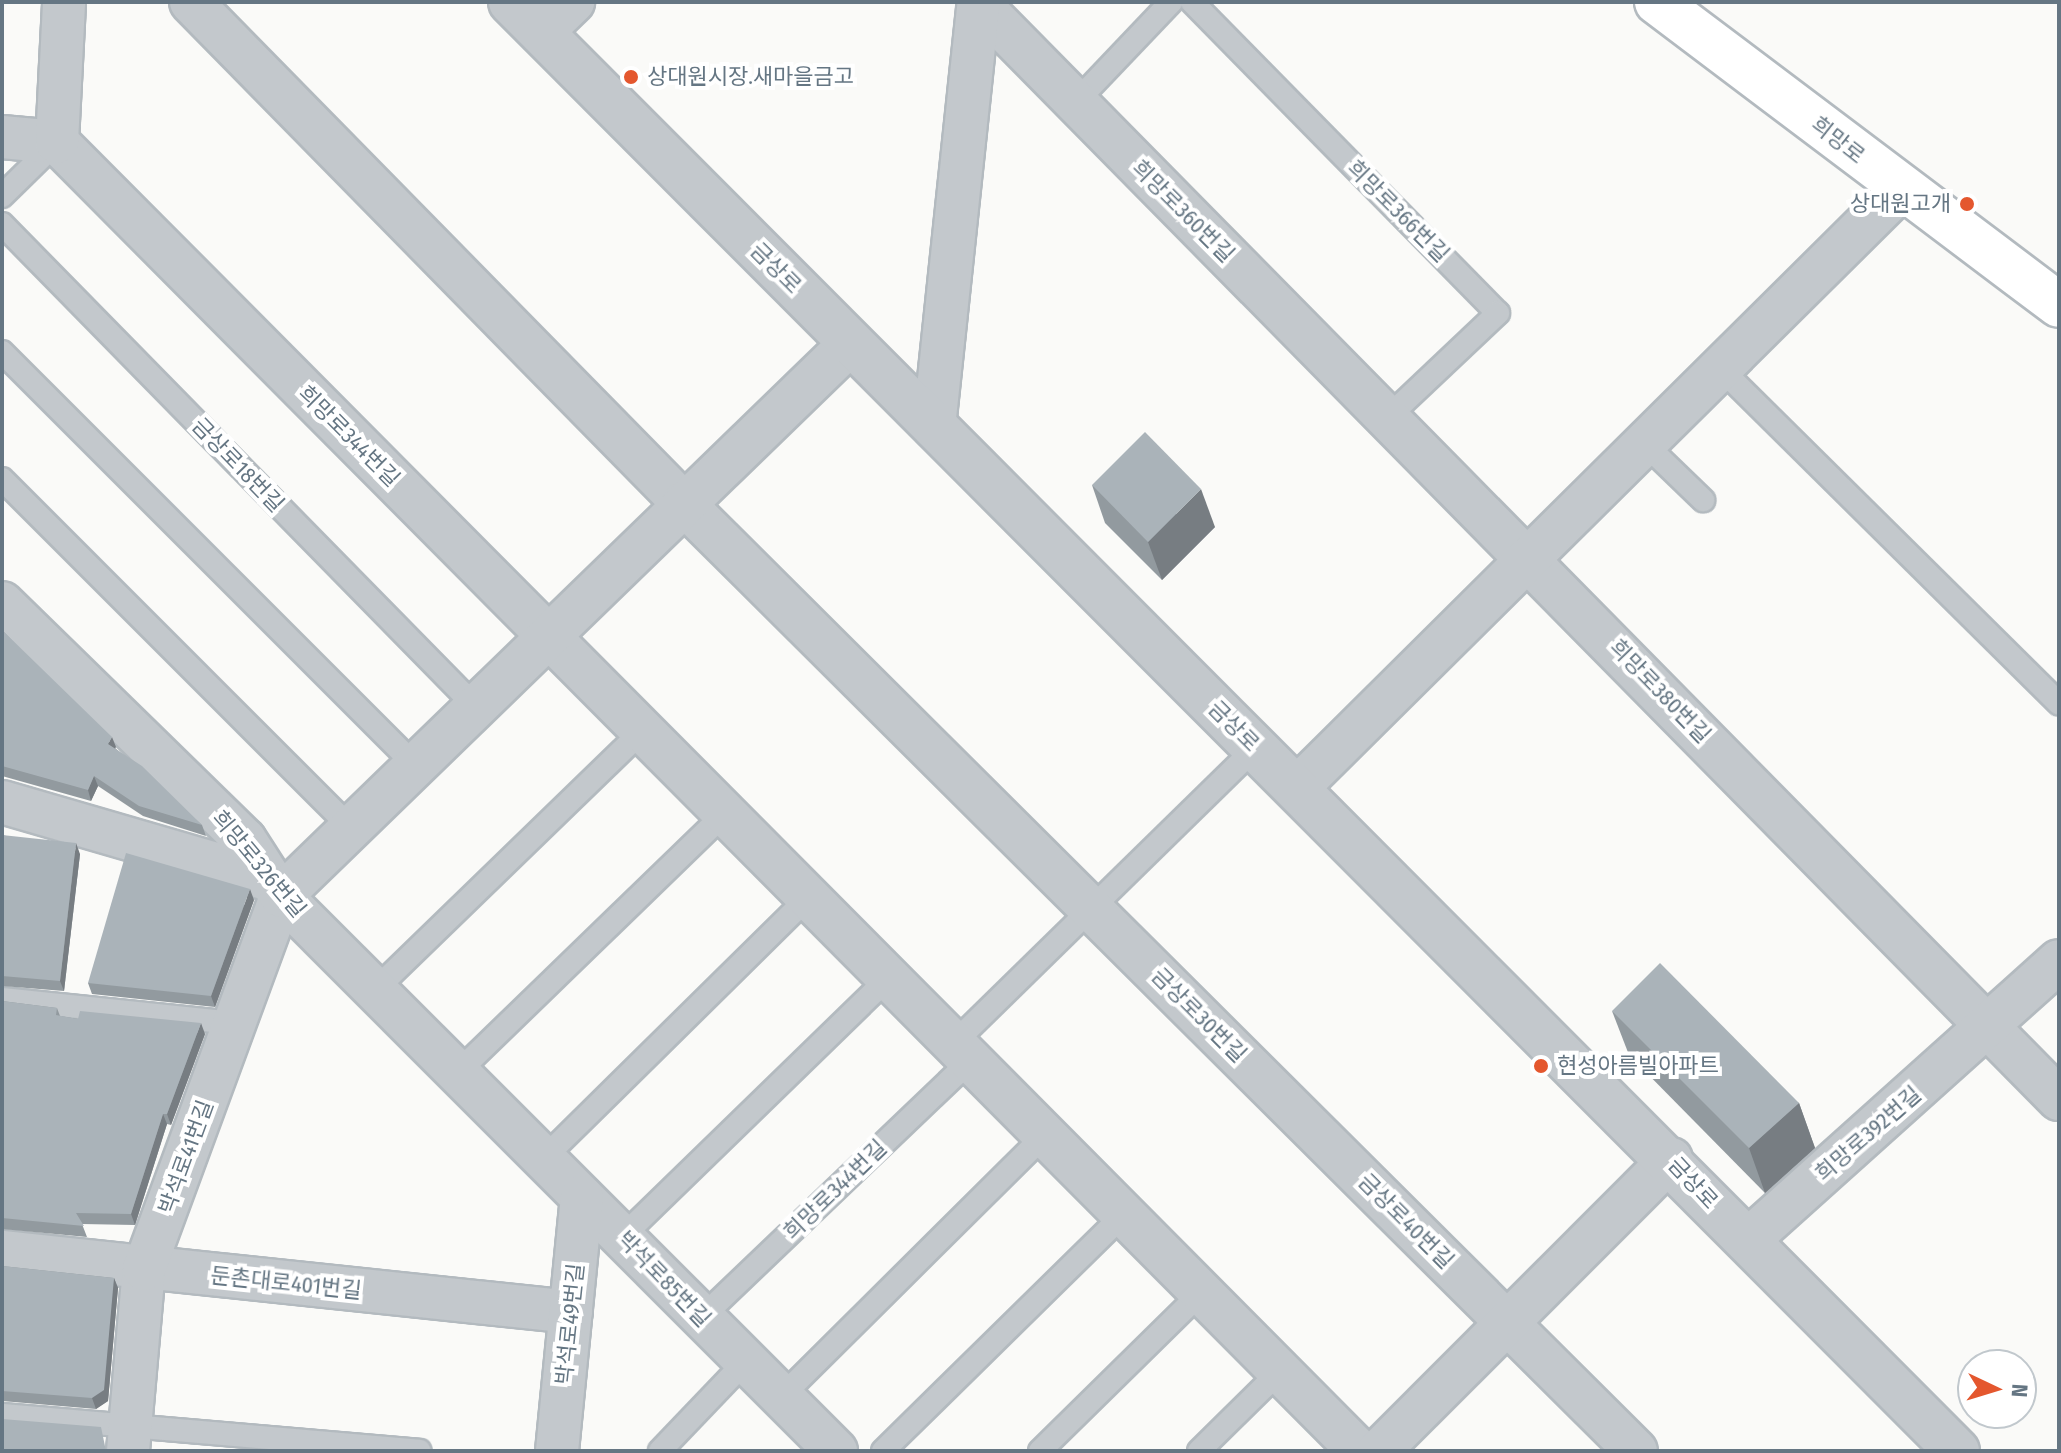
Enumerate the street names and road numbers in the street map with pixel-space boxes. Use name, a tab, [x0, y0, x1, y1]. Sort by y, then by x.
street label: 희망로	[1806, 111, 1870, 169]
street label: 희망로360번길	[1126, 154, 1240, 268]
street label: 희망로366번길	[1342, 155, 1454, 267]
street label: 금상로	[745, 237, 807, 299]
street label: 희망로344번길	[293, 380, 405, 492]
street label: 금상로18번길	[187, 412, 289, 518]
street label: 희망로380번길	[1604, 634, 1716, 748]
street label: 금상로	[1203, 695, 1265, 757]
street label: 희망로326번길	[207, 805, 311, 923]
street label: 금상로30번길	[1146, 962, 1252, 1068]
street label: 희망로392번길	[1810, 1081, 1926, 1187]
street label: 박석로41번길	[153, 1096, 219, 1218]
street label: 희망로344번길	[778, 1135, 892, 1245]
street label: 금상로	[1663, 1152, 1723, 1214]
street label: 금상로40번길	[1353, 1168, 1459, 1274]
street label: 박석로85번길	[612, 1226, 716, 1332]
street label: 둔촌대로401번길	[209, 1262, 363, 1304]
street label: 박석로49번길	[550, 1262, 590, 1386]

